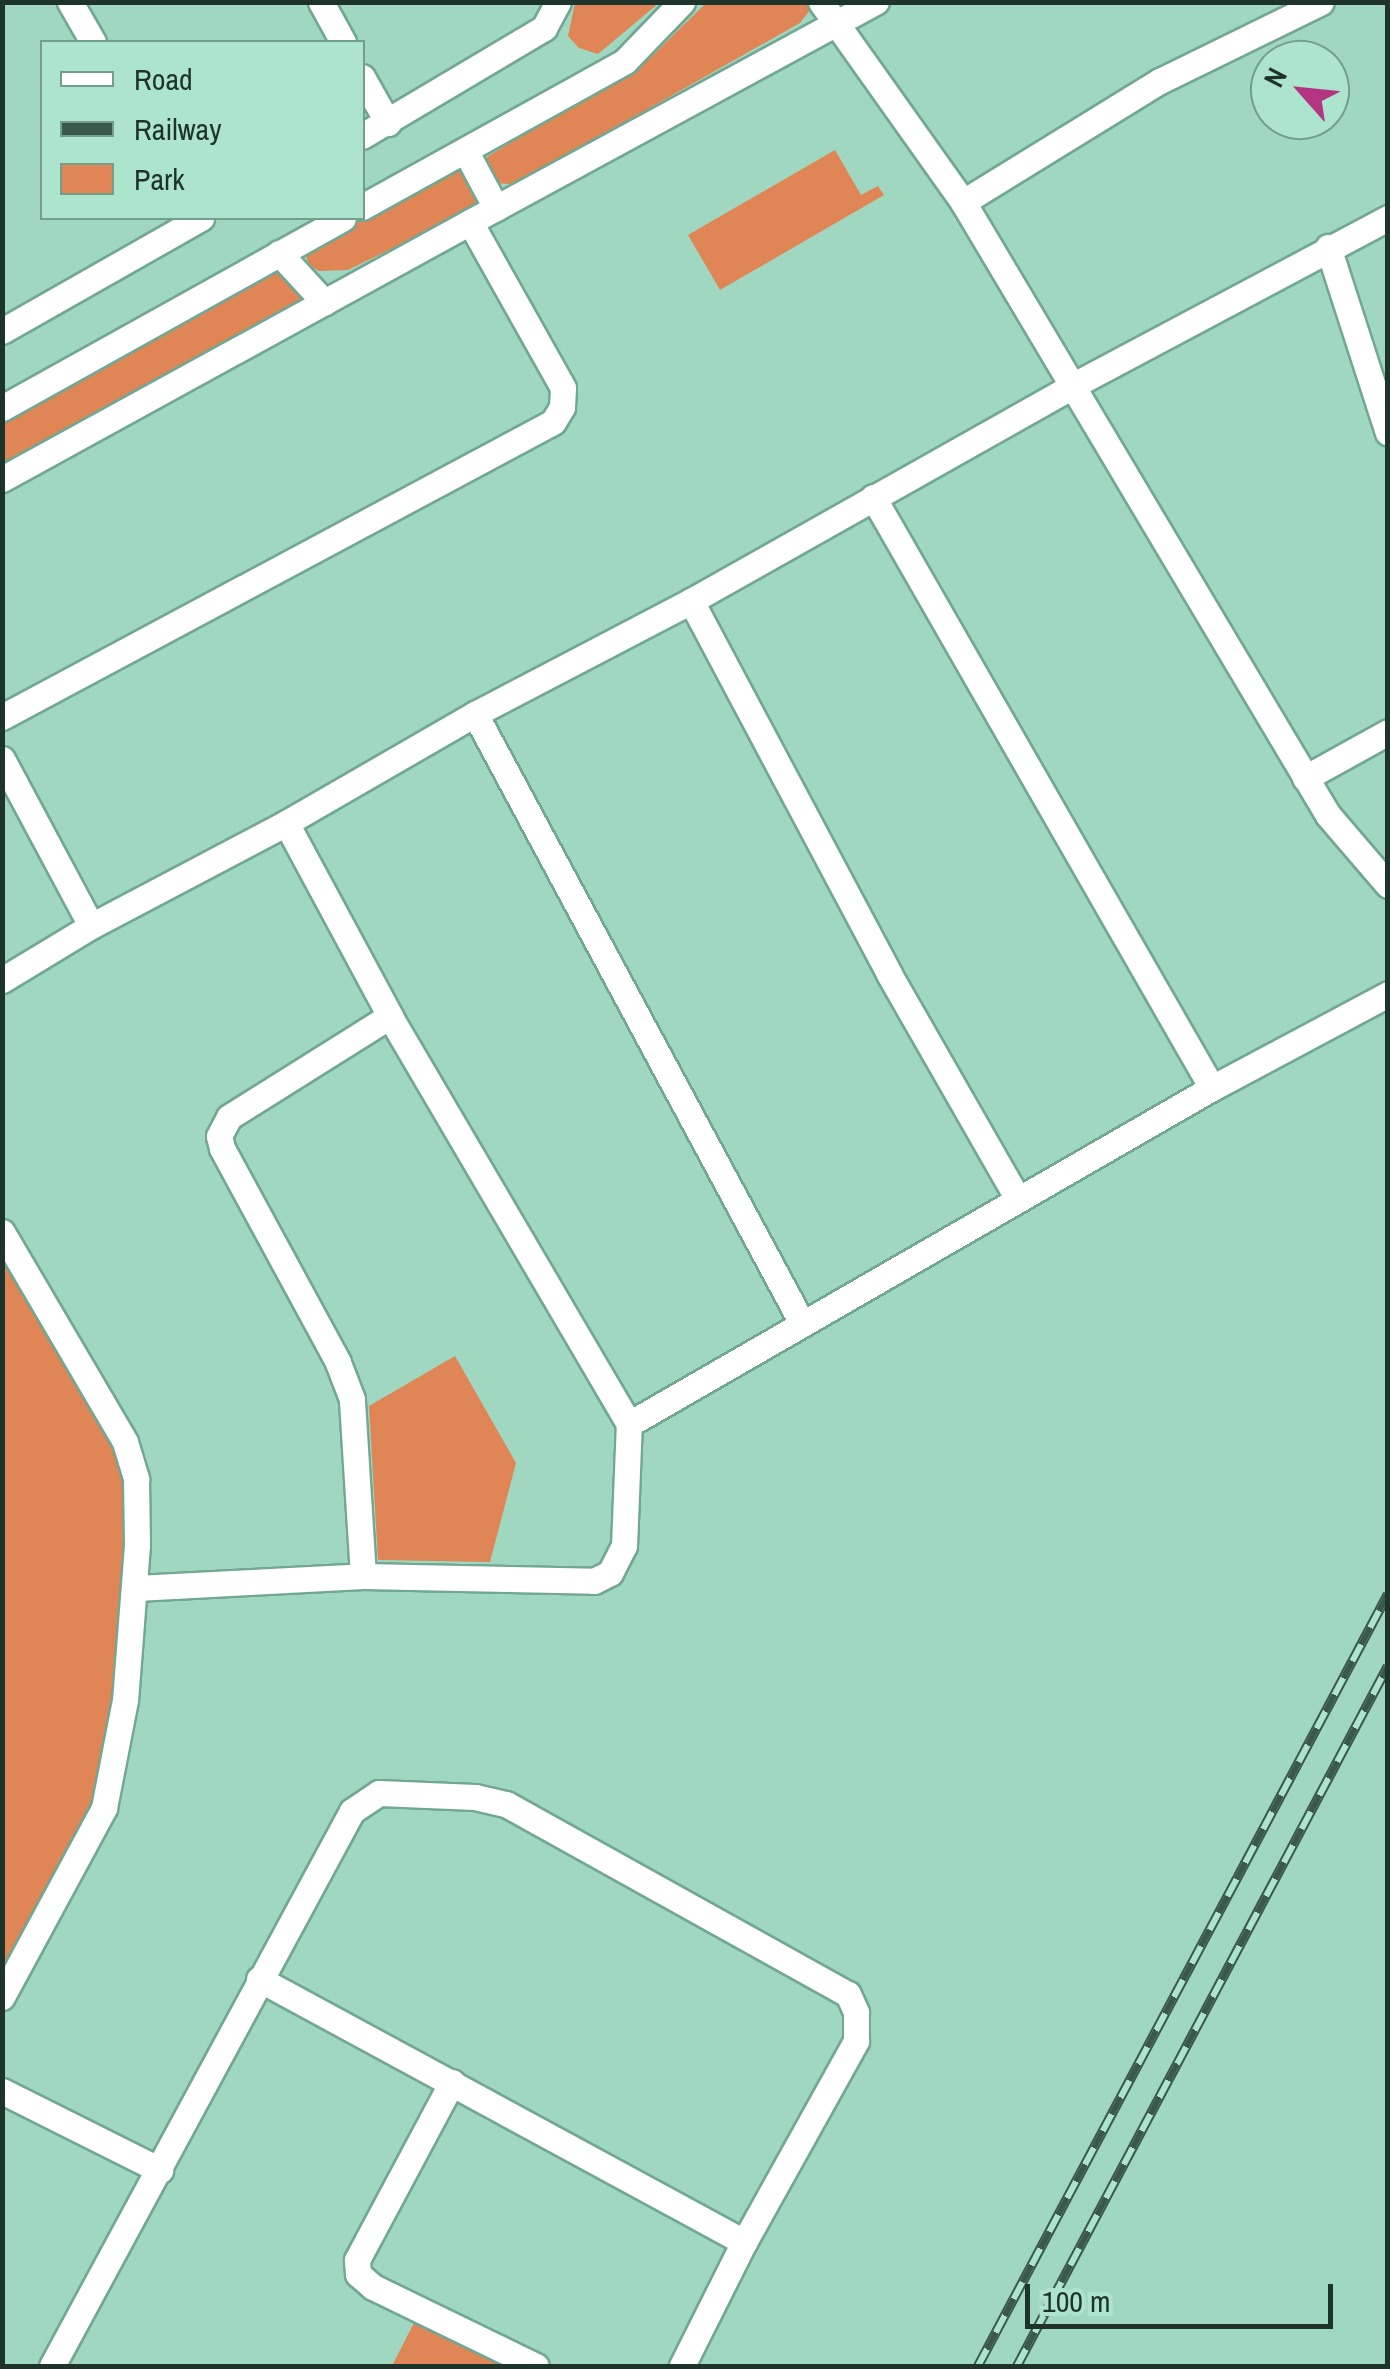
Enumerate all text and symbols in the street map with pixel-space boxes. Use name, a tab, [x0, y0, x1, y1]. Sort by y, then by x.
legend	[40, 40, 365, 220]
north arrow	[1250, 40, 1350, 140]
text: Road	[134, 59, 193, 99]
text: N	[1254, 61, 1296, 93]
text: Railway	[134, 109, 221, 149]
text: Park	[134, 159, 185, 199]
scale bar	[1030, 2264, 1338, 2326]
text: 100 m	[1042, 2281, 1110, 2321]

